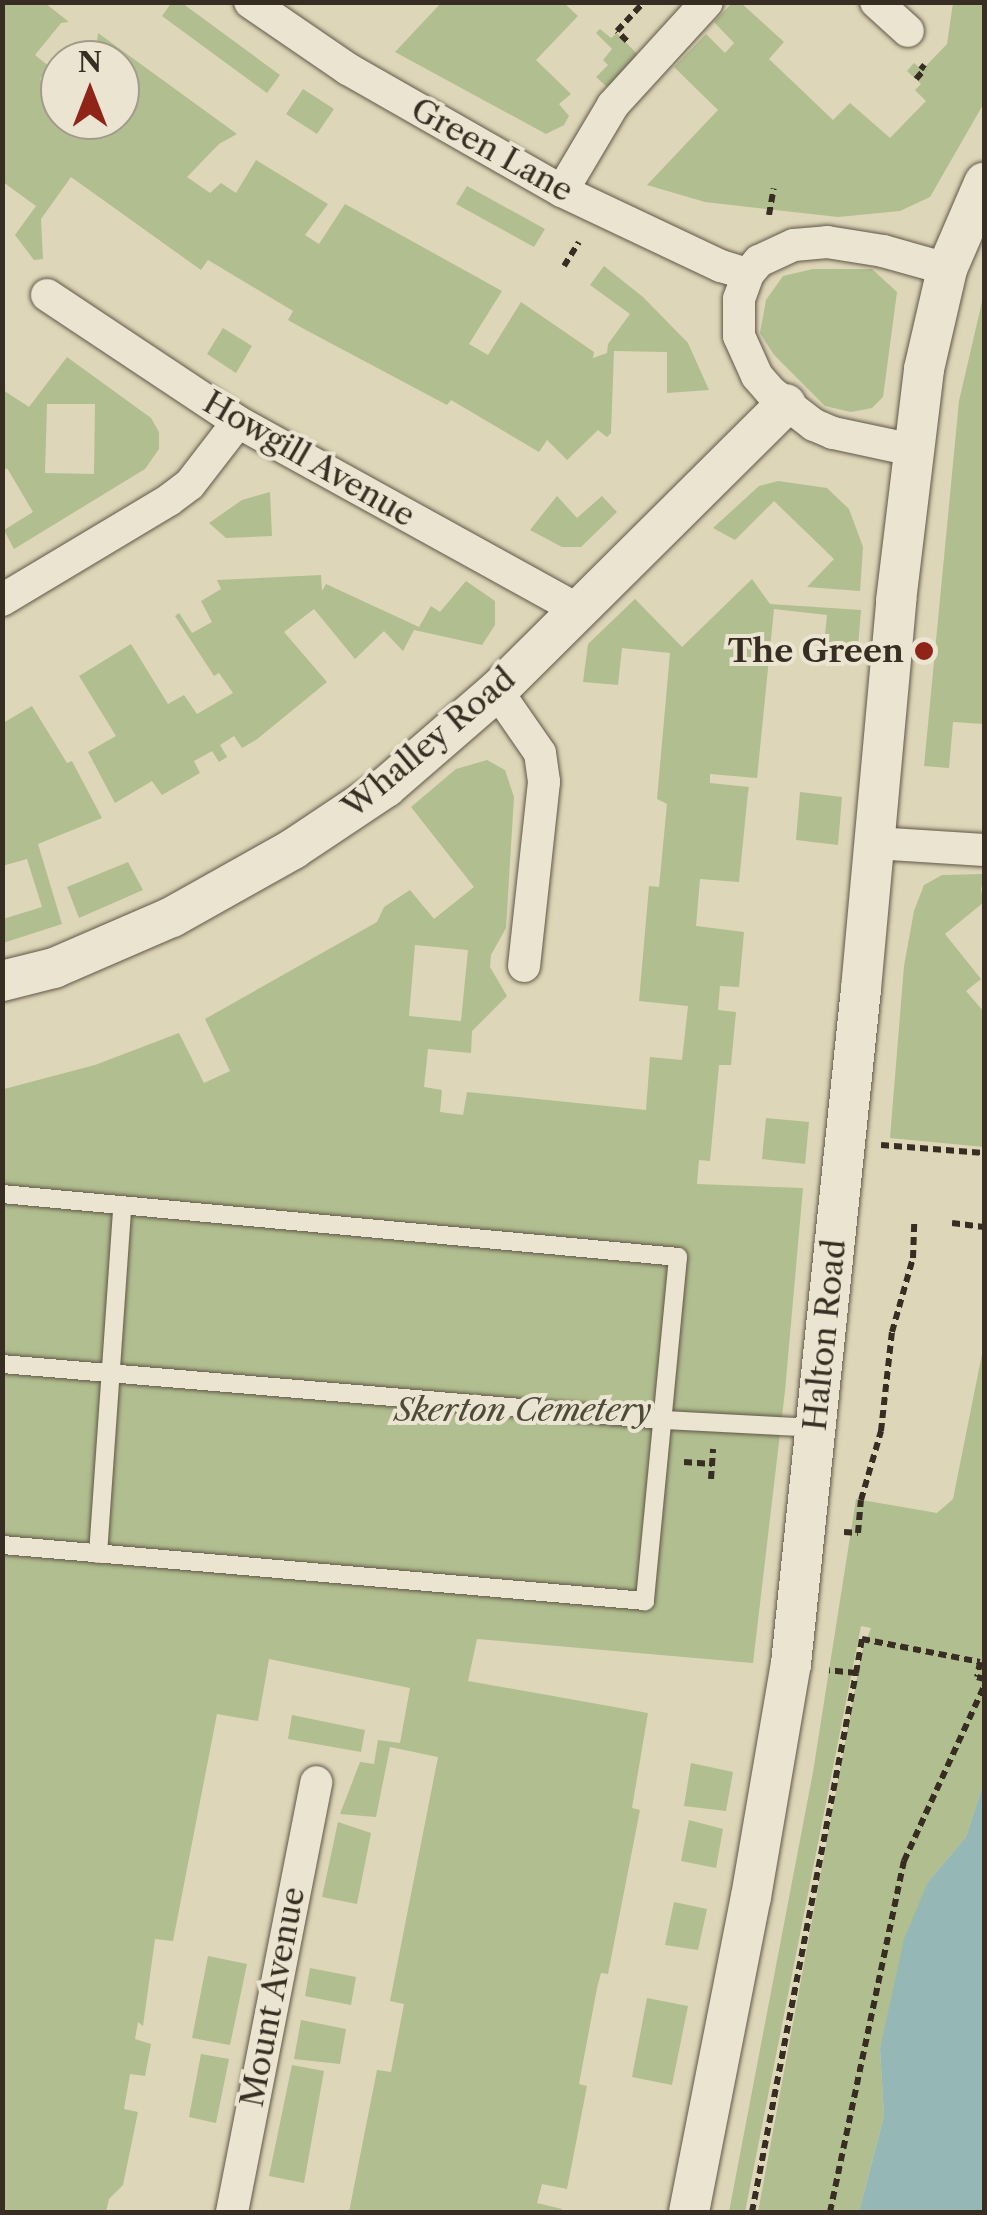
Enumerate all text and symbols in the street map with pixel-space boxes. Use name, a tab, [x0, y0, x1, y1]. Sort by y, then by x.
north arrow	[40, 40, 140, 140]
text: N	[78, 45, 102, 79]
street label: Green Lane	[404, 90, 580, 210]
street label: Howgill Avenue	[196, 383, 422, 535]
place label: The Green	[728, 632, 904, 670]
marker: The Green	[913, 640, 935, 662]
street label: Whalley Road	[334, 659, 524, 827]
street label: Halton Road	[796, 1237, 854, 1433]
park label: Skerton Cemetery	[394, 1391, 652, 1429]
street label: Mount Avenue	[233, 1883, 313, 2111]

